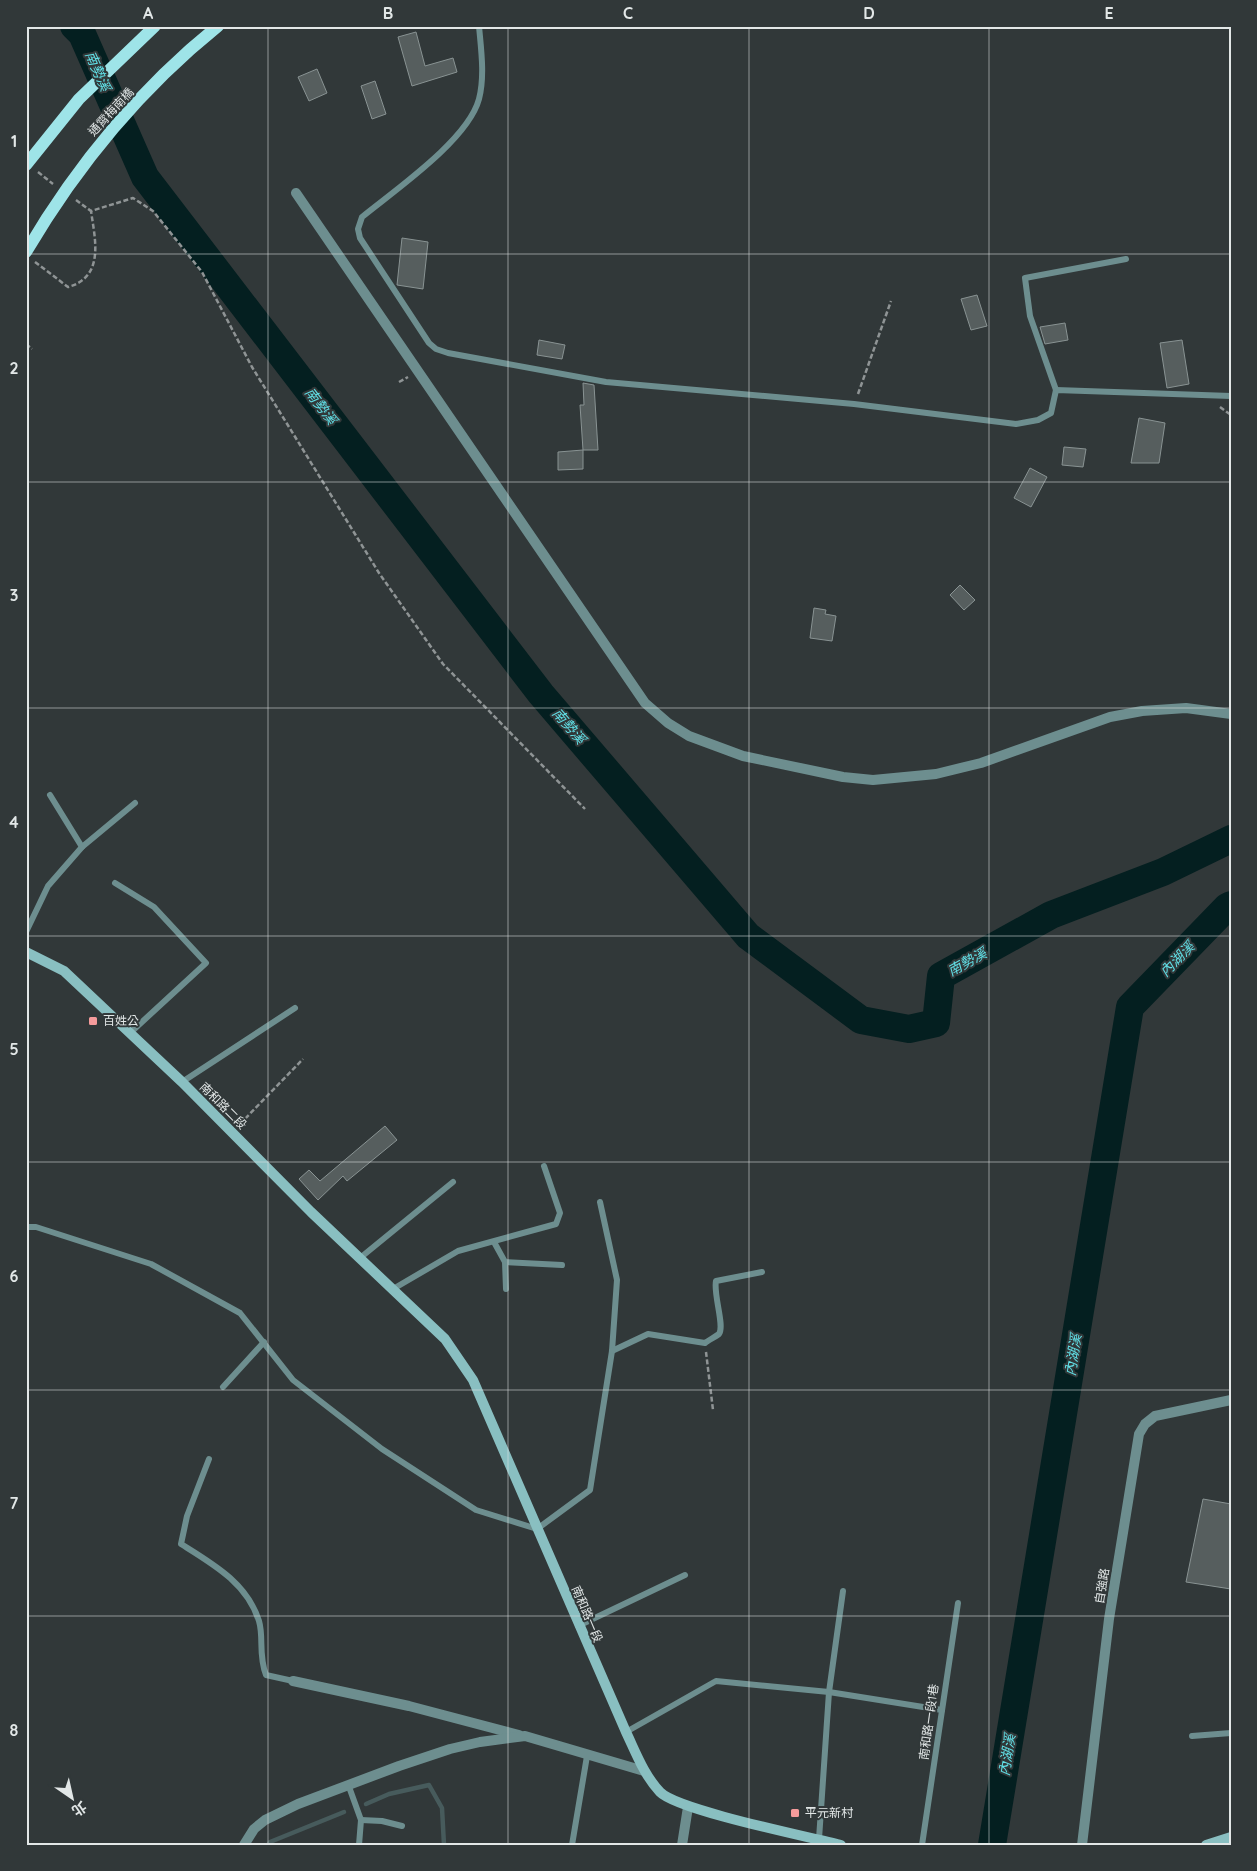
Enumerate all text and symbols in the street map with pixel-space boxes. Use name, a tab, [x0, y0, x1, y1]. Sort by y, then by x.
text: A	[143, 3, 154, 23]
text: B	[383, 3, 393, 23]
text: C	[623, 3, 633, 23]
text: D	[863, 3, 875, 23]
text: E	[1104, 3, 1114, 23]
water label: 南勢溪	[81, 48, 116, 96]
street label: 通霄梅南橋	[85, 85, 137, 139]
text: 1	[11, 131, 17, 151]
text: 2	[9, 358, 19, 378]
water label: 南勢溪	[301, 384, 342, 430]
text: 3	[10, 585, 18, 605]
water label: 南勢溪	[548, 704, 591, 749]
text: 4	[9, 812, 19, 832]
water label: 內湖溪	[1156, 936, 1200, 980]
water label: 南勢溪	[944, 943, 991, 980]
place label: 百姓公	[103, 1013, 139, 1028]
marker: 百姓公	[87, 1015, 99, 1027]
text: 5	[9, 1039, 19, 1059]
street label: 南和路二段	[197, 1079, 250, 1132]
text: 6	[10, 1266, 19, 1286]
water label: 內湖溪	[1061, 1331, 1085, 1377]
text: 7	[10, 1493, 19, 1513]
street label: 自強路	[1091, 1567, 1112, 1605]
street label: 南和路一段	[569, 1583, 606, 1644]
street label: 南和路一段1巷	[916, 1683, 941, 1761]
text: 8	[10, 1720, 19, 1740]
water label: 內湖溪	[995, 1731, 1019, 1777]
north arrow	[48, 1774, 98, 1824]
text: 北	[68, 1797, 90, 1820]
place label: 平元新村	[805, 1805, 854, 1820]
marker: 平元新村	[789, 1807, 801, 1819]

